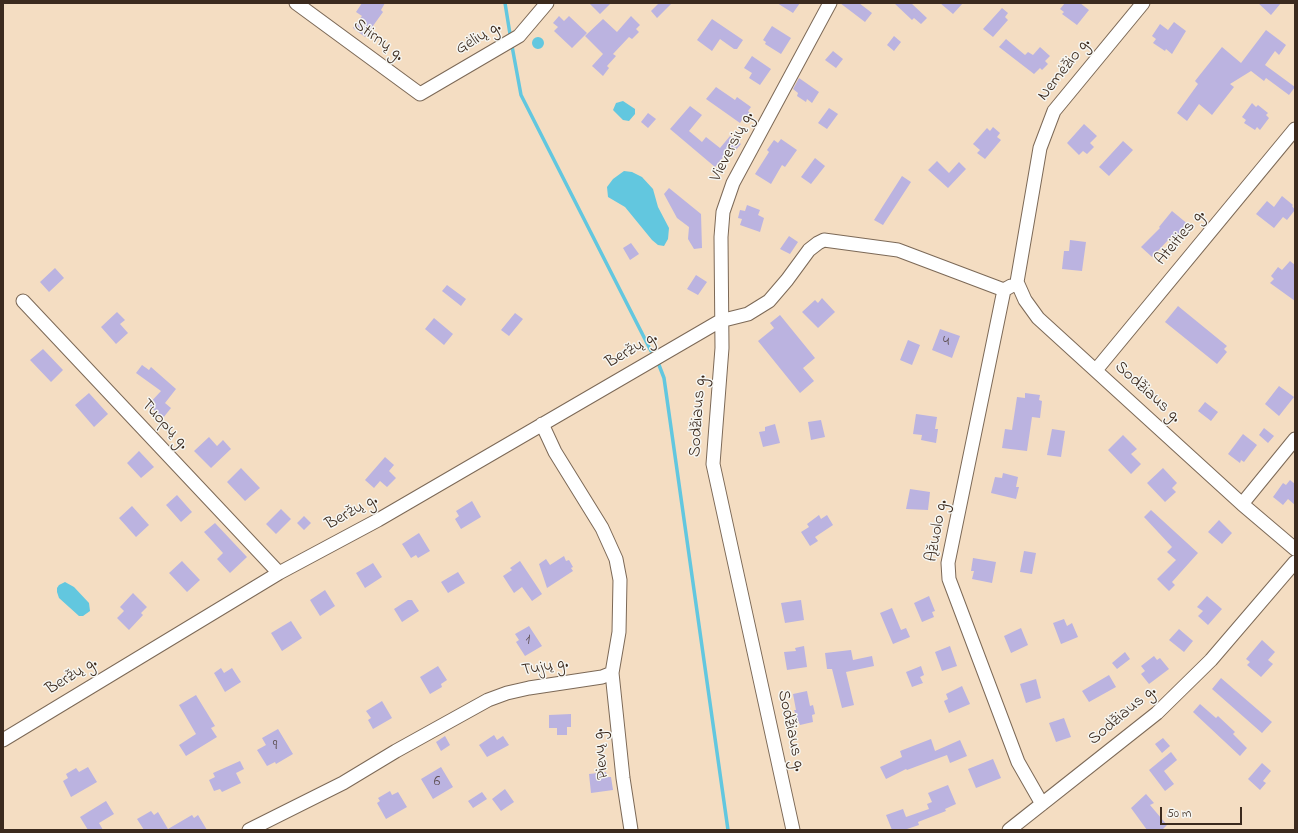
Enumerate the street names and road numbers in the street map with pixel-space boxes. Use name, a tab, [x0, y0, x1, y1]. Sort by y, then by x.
street label: Stirnų g.	[349, 15, 407, 67]
street label: Gėlių g.	[453, 18, 505, 60]
street label: Nemėžio g.	[1034, 34, 1096, 106]
street label: Vieversių g.	[707, 108, 759, 186]
street label: Ateities g.	[1152, 206, 1210, 270]
street label: Beržų g.	[602, 328, 662, 374]
street label: Sodžiaus g.	[1110, 358, 1184, 428]
street label: Sodžiaus g.	[686, 374, 712, 458]
street label: Tuopų g.	[136, 396, 192, 454]
street label: Beržų g.	[322, 490, 382, 536]
street label: Ąžuolo g.	[923, 498, 953, 564]
street label: Beržų g.	[43, 653, 101, 701]
street label: Tujų g.	[520, 654, 570, 682]
street label: Sodžiaus g.	[1085, 682, 1161, 750]
street label: Sodžiaus g.	[771, 689, 809, 773]
street label: Pievų g.	[589, 728, 615, 780]

